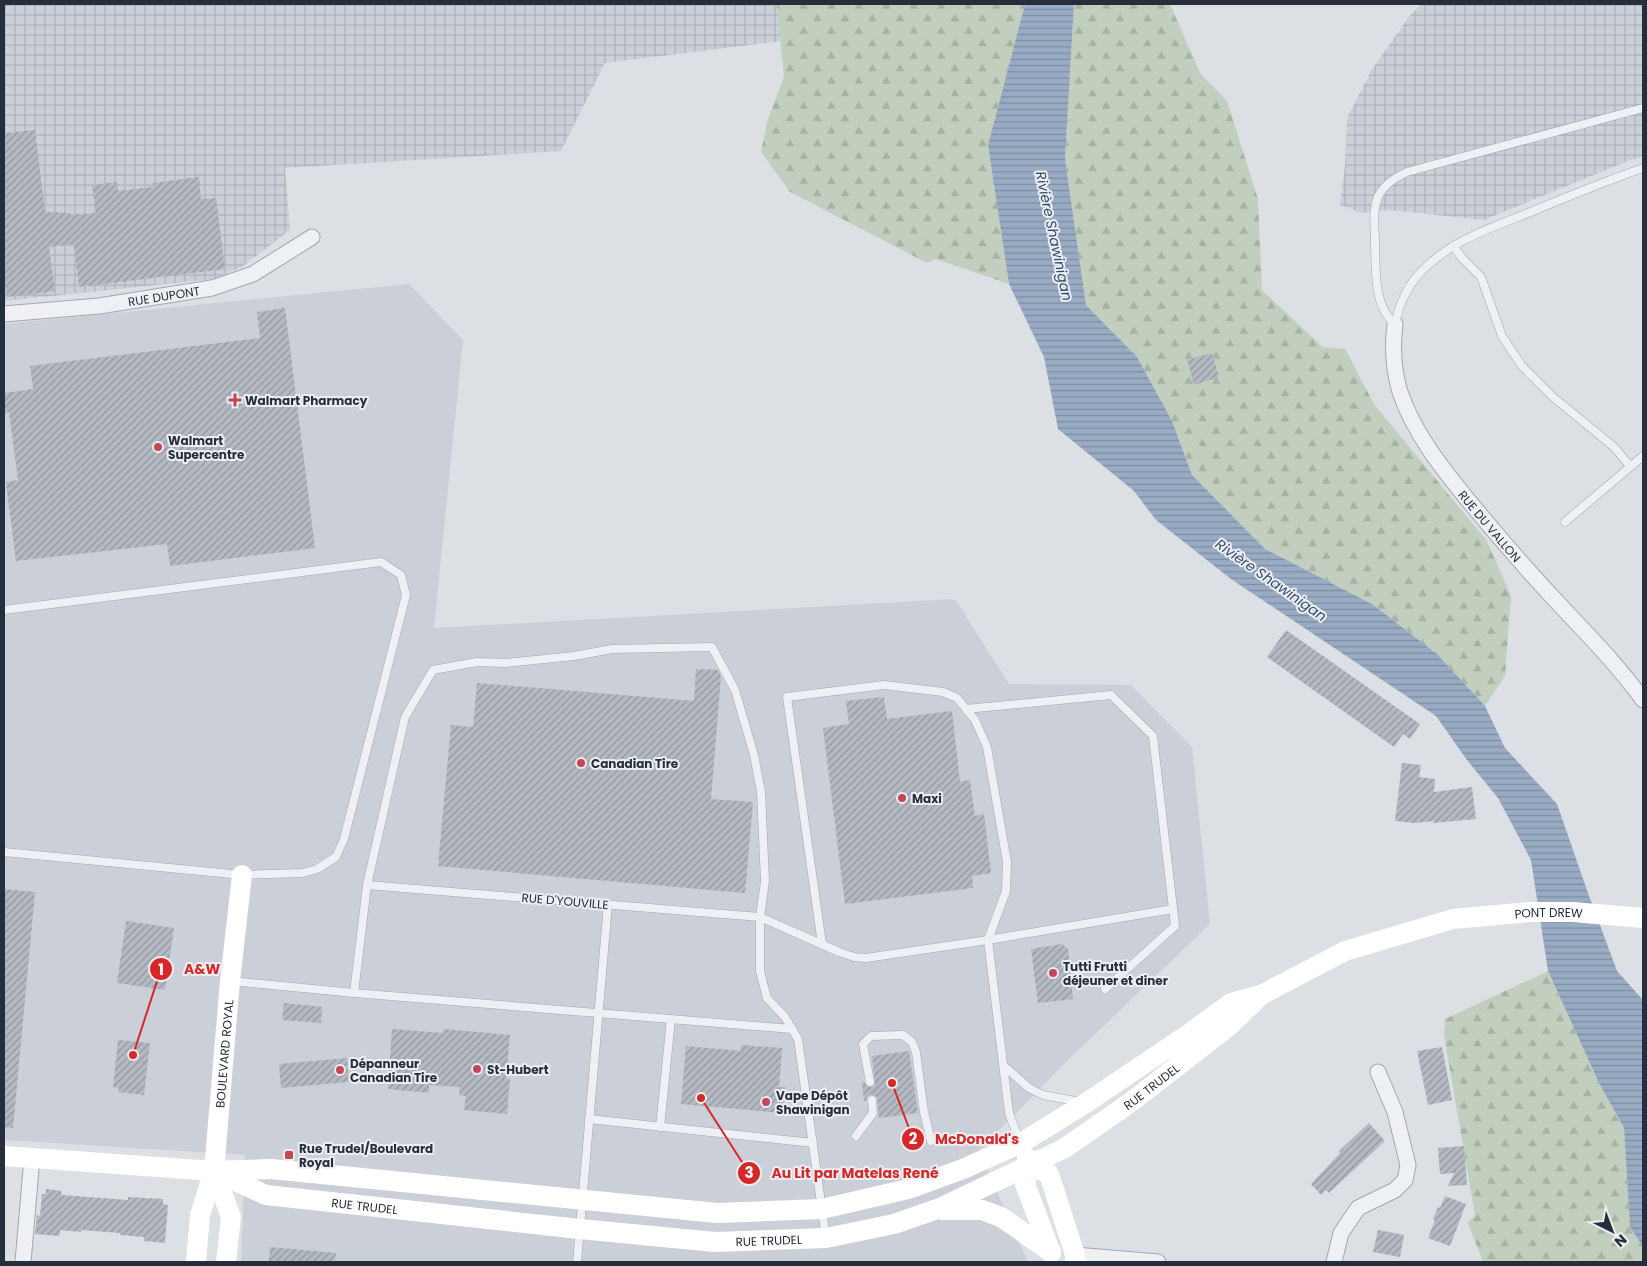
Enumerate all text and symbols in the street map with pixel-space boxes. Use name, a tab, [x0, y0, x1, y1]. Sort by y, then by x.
water label: Rivière Shawinigan	[1031, 169, 1077, 303]
street label: RUE DUPONT	[127, 281, 202, 310]
place label: Walmart Pharmacy	[245, 392, 368, 409]
marker: Walmart Pharmacy	[229, 394, 241, 406]
place label: Walmart Supercentre	[168, 432, 245, 463]
marker: Walmart Supercentre	[152, 441, 164, 453]
street label: RUE DU VALLON	[1455, 486, 1525, 565]
water label: Rivière Shawinigan	[1211, 534, 1331, 626]
place label: Canadian Tire	[591, 755, 679, 772]
marker: Canadian Tire	[575, 757, 587, 769]
place label: Maxi	[912, 790, 942, 807]
marker: Maxi	[896, 792, 908, 804]
street label: RUE D'YOUVILLE	[521, 889, 609, 913]
street label: PONT DREW	[1514, 903, 1584, 922]
callout: A&W	[149, 955, 230, 984]
place label: Tutti Frutti déjeuner et diner	[1063, 958, 1168, 989]
text: 1	[158, 959, 164, 980]
text: A&W	[184, 959, 220, 979]
marker: Tutti Frutti déjeuner et diner	[1047, 967, 1059, 979]
street label: BOULEVARD ROYAL	[211, 999, 237, 1109]
place label: Dépanneur Canadian Tire	[350, 1055, 438, 1086]
street label: RUE TRUDEL	[1120, 1059, 1183, 1113]
place label: St-Hubert	[487, 1061, 549, 1078]
marker: St-Hubert	[471, 1063, 483, 1075]
marker: Dépanneur Canadian Tire	[334, 1064, 346, 1076]
place label: Vape Dépôt Shawinigan	[776, 1087, 850, 1118]
marker: Vape Dépôt Shawinigan	[760, 1096, 772, 1108]
callout: McDonald's	[900, 1124, 1029, 1153]
text: 2	[909, 1128, 918, 1149]
text: McDonald's	[935, 1129, 1019, 1149]
place label: Rue Trudel/Boulevard Royal	[299, 1140, 433, 1171]
marker: Rue Trudel/Boulevard Royal	[283, 1149, 295, 1161]
callout: Au Lit par Matelas René	[736, 1158, 948, 1187]
text: 3	[744, 1162, 754, 1183]
text: Au Lit par Matelas René	[771, 1163, 939, 1183]
street label: RUE TRUDEL	[331, 1194, 399, 1218]
north arrow	[1587, 1206, 1637, 1256]
street label: RUE TRUDEL	[735, 1230, 802, 1250]
text: N	[1610, 1230, 1631, 1252]

